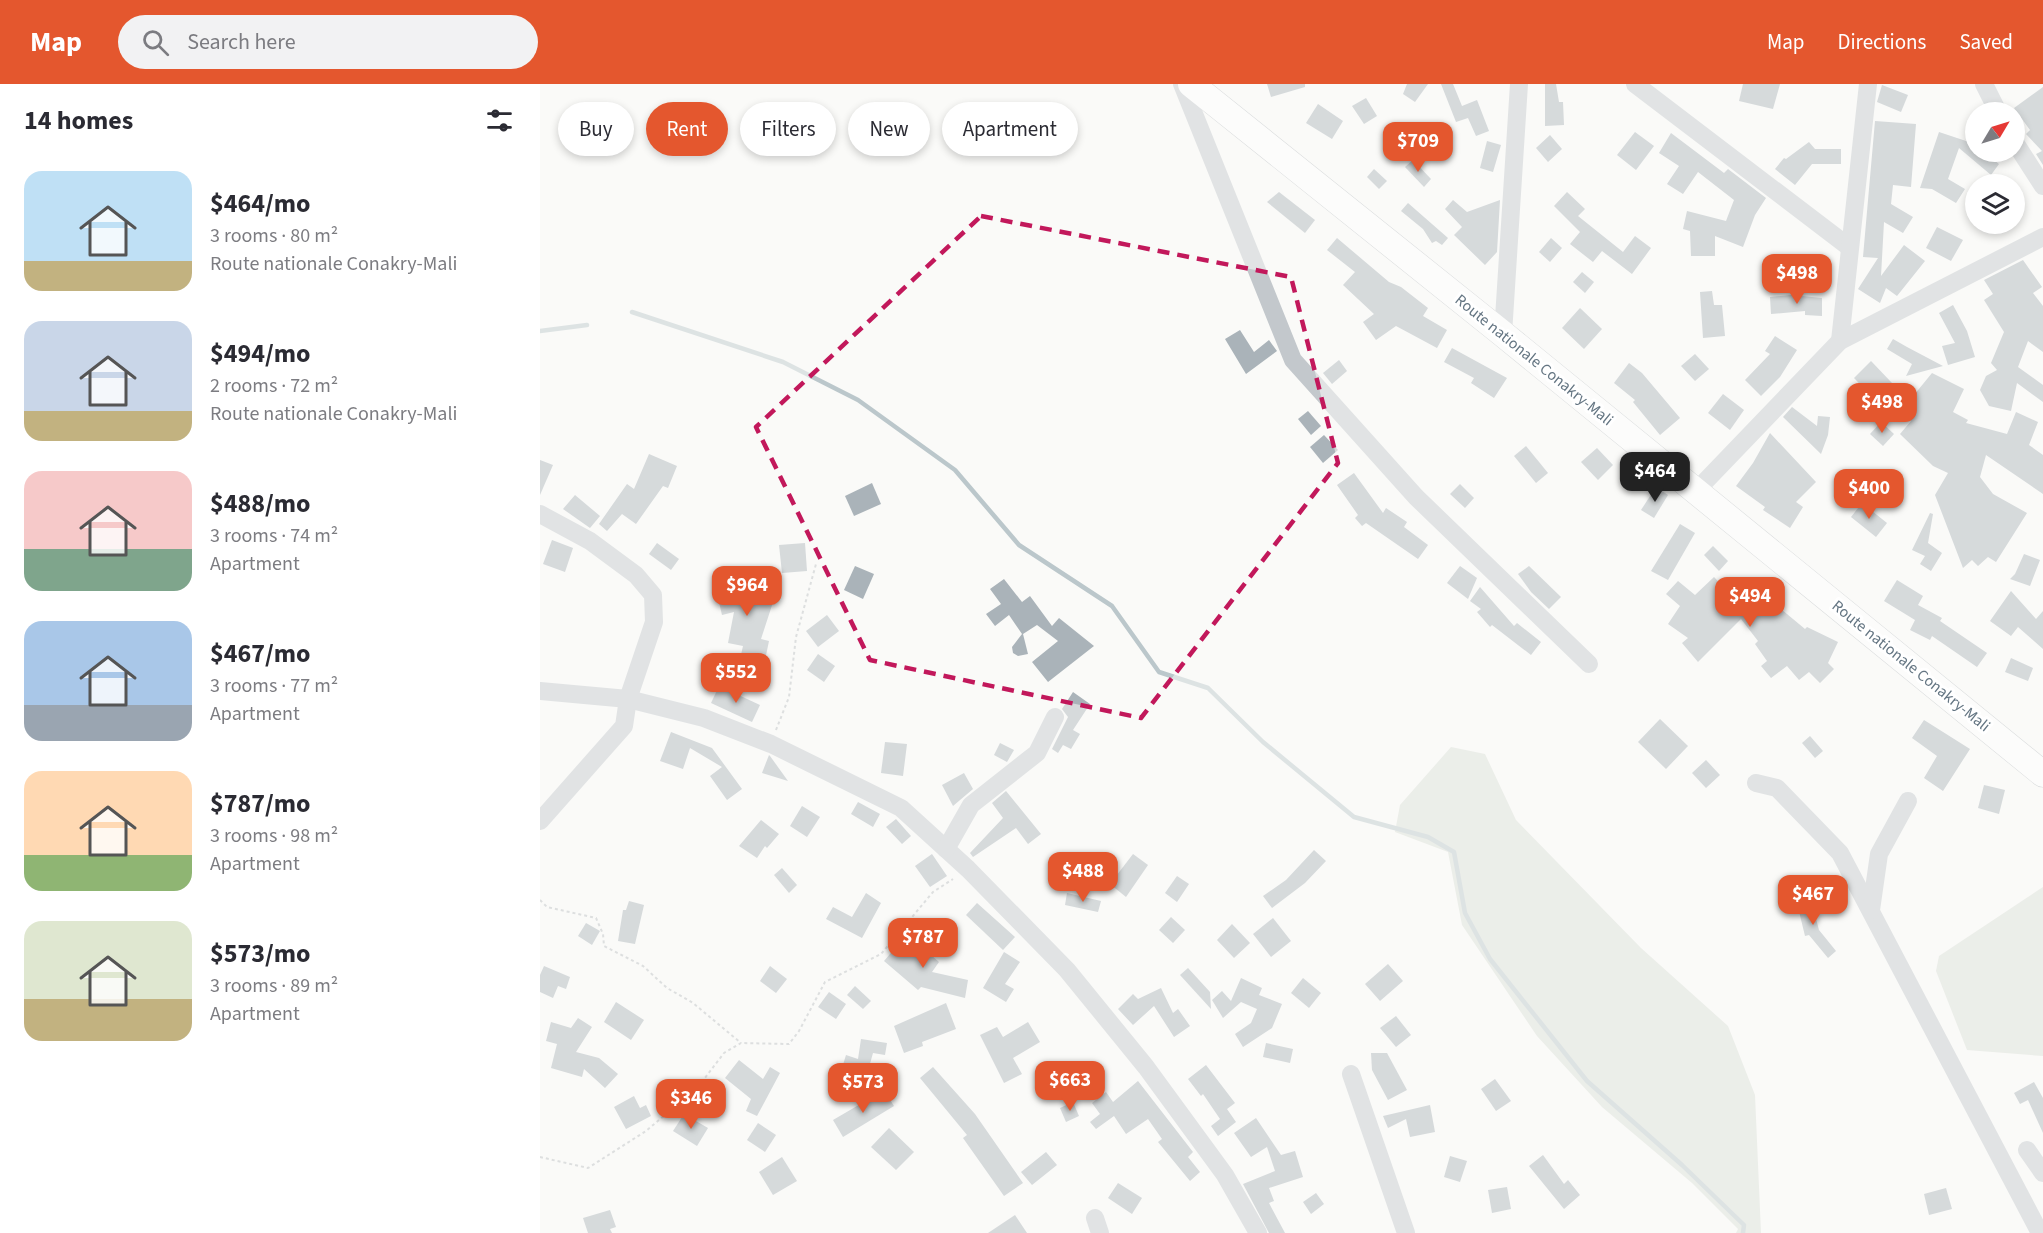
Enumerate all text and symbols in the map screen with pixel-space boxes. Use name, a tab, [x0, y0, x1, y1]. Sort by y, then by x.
search box	[118, 15, 538, 69]
text: Map	[30, 22, 82, 62]
icon: search	[139, 26, 172, 59]
text: Search here	[187, 26, 296, 58]
text: Map	[1767, 27, 1805, 57]
text: Directions	[1838, 27, 1926, 57]
text: Saved	[1959, 27, 2013, 57]
text: 14 homes	[24, 102, 133, 139]
chip: Buy	[558, 102, 634, 156]
chip: Rent	[646, 102, 728, 156]
chip: Filters	[740, 102, 836, 156]
chip: New	[848, 102, 930, 156]
chip: Apartment	[942, 102, 1078, 156]
north arrow	[1965, 102, 2025, 162]
map controls	[1965, 102, 2025, 234]
icon: filters	[483, 104, 516, 137]
pin: $709	[1382, 122, 1454, 173]
text: $709	[1397, 127, 1439, 155]
button: layers	[1965, 174, 2025, 234]
text: $464/mo	[210, 185, 310, 222]
icon: home	[72, 195, 144, 267]
text: 3 rooms · 80 m²	[210, 222, 338, 250]
text: Route nationale Conakry-Mali	[210, 250, 457, 278]
pin: $498	[1761, 254, 1833, 305]
text: $498	[1776, 259, 1818, 287]
street label: Route nationale Conakry-Mali	[1450, 289, 1618, 431]
text: $494/mo	[210, 335, 310, 372]
icon: home	[72, 345, 144, 417]
text: 2 rooms · 72 m²	[210, 372, 338, 400]
pin: $498	[1846, 383, 1918, 434]
text: $498	[1861, 388, 1903, 416]
text: Route nationale Conakry-Mali	[210, 400, 457, 428]
pin: $464	[1619, 452, 1691, 503]
text: $464	[1634, 457, 1676, 485]
pin: $400	[1833, 469, 1905, 520]
text: $400	[1848, 474, 1890, 502]
text: $488/mo	[210, 485, 310, 522]
icon: home	[72, 495, 144, 567]
text: 3 rooms · 74 m²	[210, 522, 338, 550]
text: Apartment	[210, 550, 300, 578]
pin: $964	[711, 566, 783, 617]
text: $964	[726, 571, 768, 599]
pin: $494	[1714, 577, 1786, 628]
text: $494	[1729, 582, 1771, 610]
street label: Route nationale Conakry-Mali	[1827, 595, 1995, 737]
text: $467/mo	[210, 635, 310, 672]
icon: home	[72, 645, 144, 717]
pin: $552	[700, 653, 772, 704]
text: $552	[715, 658, 757, 686]
text: 3 rooms · 77 m²	[210, 672, 338, 700]
text: Apartment	[210, 700, 300, 728]
text: $787/mo	[210, 785, 310, 822]
icon: home	[72, 795, 144, 867]
text: 3 rooms · 98 m²	[210, 822, 338, 850]
text: Apartment	[210, 850, 300, 878]
pin: $488	[1047, 852, 1119, 903]
text: $488	[1062, 857, 1104, 885]
pin: $467	[1777, 875, 1849, 926]
text: $467	[1792, 880, 1834, 908]
pin: $787	[887, 918, 959, 969]
text: $787	[902, 923, 944, 951]
text: $573/mo	[210, 935, 310, 972]
icon: home	[72, 945, 144, 1017]
text: 3 rooms · 89 m²	[210, 972, 338, 1000]
text: Apartment	[210, 1000, 300, 1028]
pin: $663	[1034, 1061, 1106, 1112]
pin: $573	[827, 1063, 899, 1114]
text: $663	[1049, 1066, 1091, 1094]
text: $573	[842, 1068, 884, 1096]
pin: $346	[655, 1079, 727, 1130]
text: $346	[670, 1084, 712, 1112]

